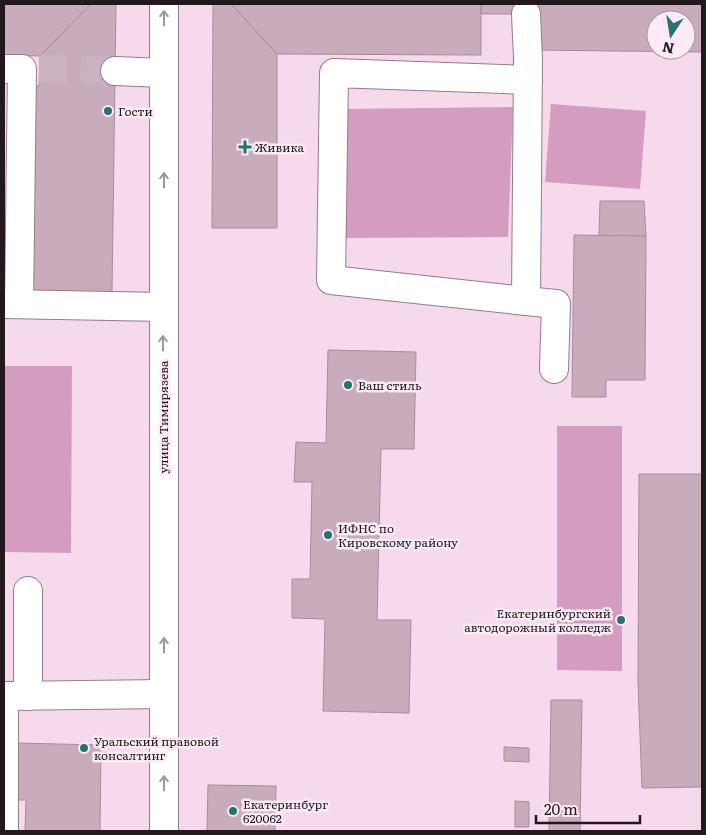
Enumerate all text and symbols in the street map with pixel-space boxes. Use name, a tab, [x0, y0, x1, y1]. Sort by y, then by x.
one-way arrow	[159, 10, 169, 26]
north arrow	[646, 10, 696, 60]
text: N	[660, 38, 676, 60]
place label: Гости	[118, 102, 153, 120]
marker: Гости	[102, 105, 114, 117]
place label: Живика	[255, 138, 305, 156]
marker: Живика	[239, 141, 251, 153]
one-way arrow	[159, 172, 169, 188]
one-way arrow	[158, 335, 168, 351]
street label: улица Тимирязева	[154, 360, 172, 473]
place label: Ваш стиль	[358, 376, 422, 394]
marker: Ваш стиль	[342, 379, 354, 391]
place label: ИФНС по Кировскому району	[338, 519, 458, 551]
marker: ИФНС по Кировскому району	[322, 529, 334, 541]
place label: Екатеринбургский автодорожный колледж	[464, 604, 612, 636]
marker: Екатеринбургский автодорожный колледж	[615, 614, 627, 626]
one-way arrow	[159, 637, 169, 654]
place label: Уральский правовой консалтинг	[94, 732, 219, 764]
marker: Уральский правовой консалтинг	[78, 742, 90, 754]
one-way arrow	[159, 775, 169, 791]
scale bar	[536, 792, 640, 824]
place label: Екатеринбург 620062	[243, 795, 328, 827]
text: 20 m	[544, 797, 578, 820]
marker: Екатеринбург 620062	[227, 805, 239, 817]

